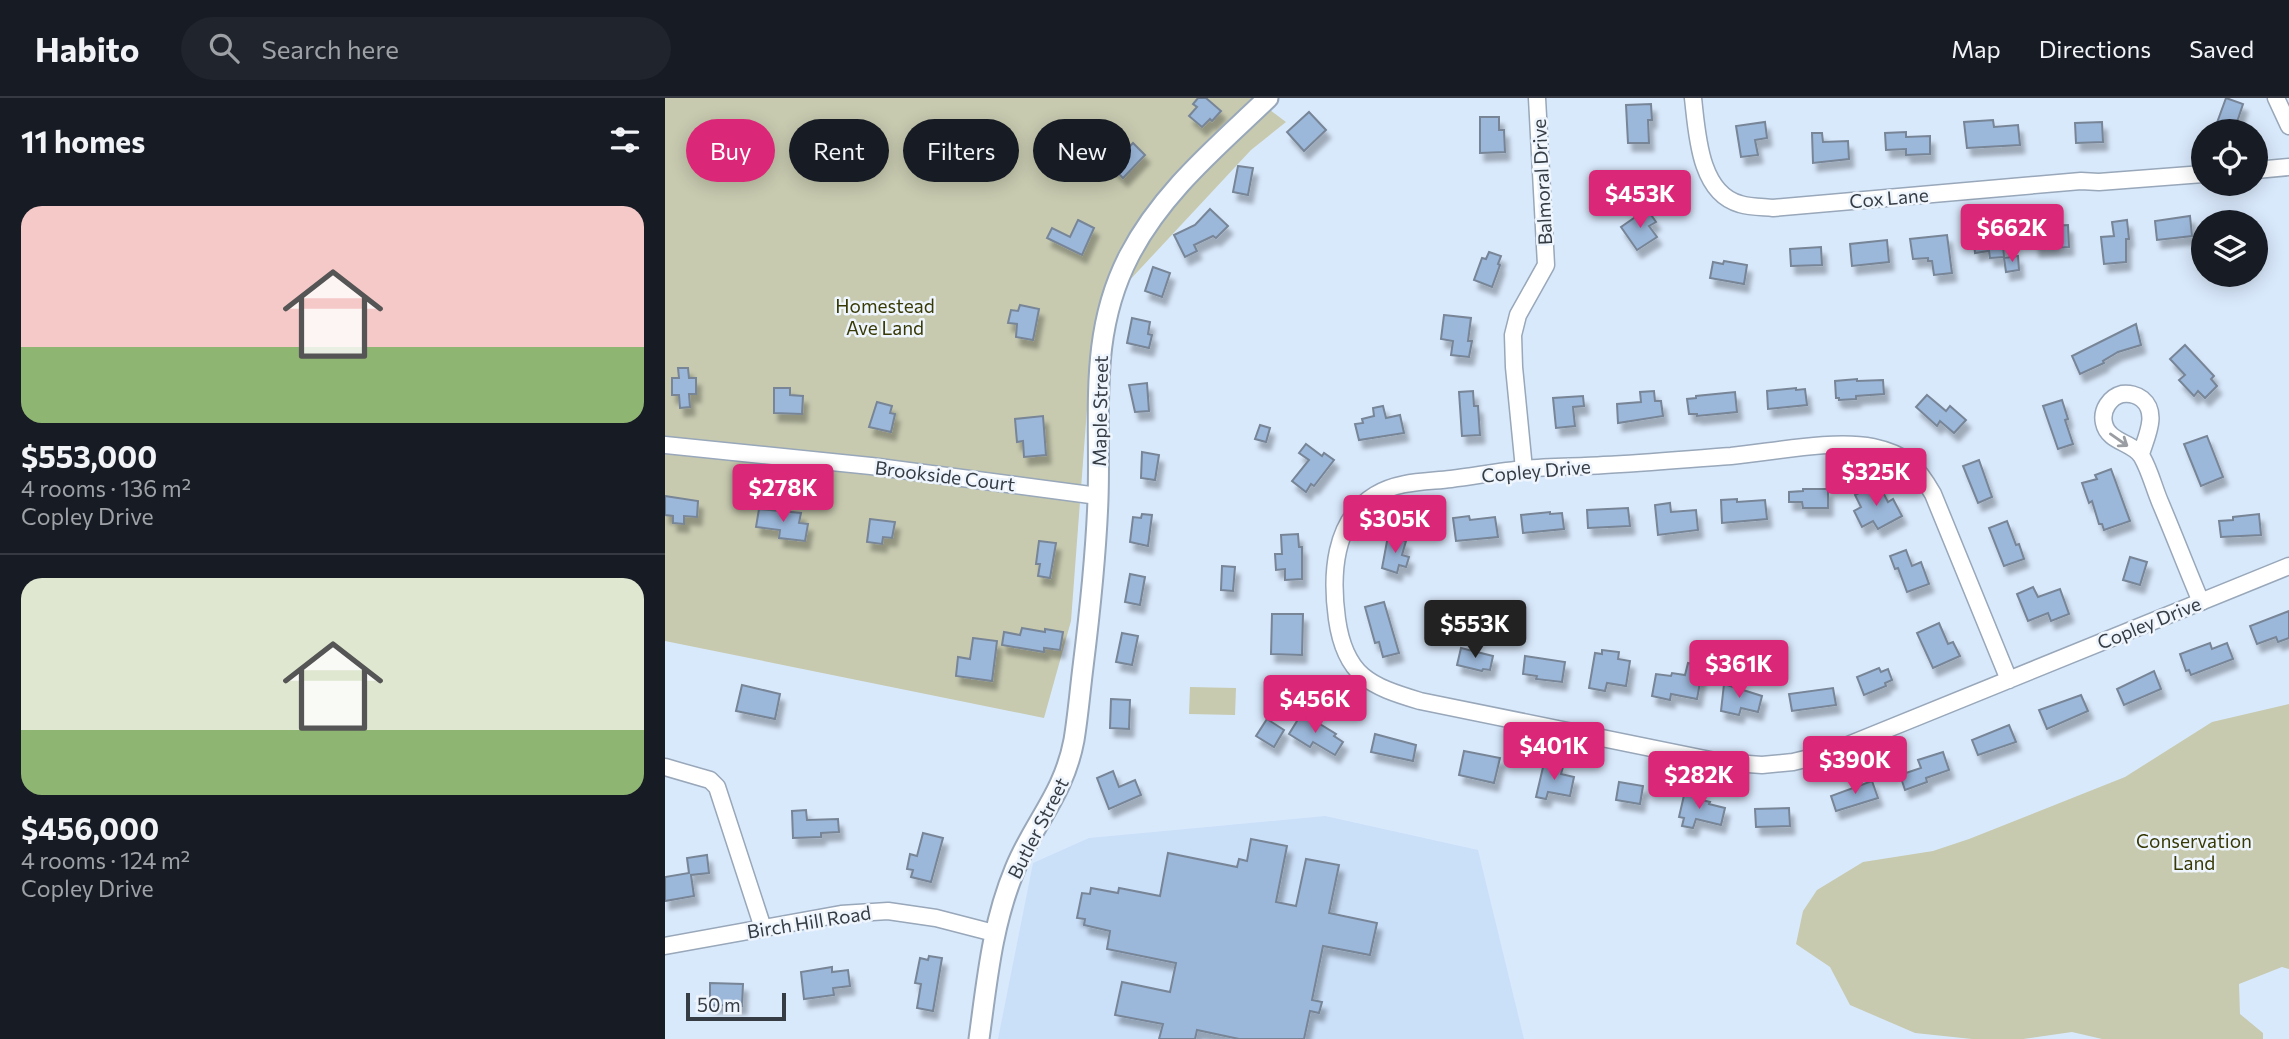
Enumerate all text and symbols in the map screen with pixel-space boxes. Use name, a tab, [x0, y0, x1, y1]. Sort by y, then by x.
search box	[181, 17, 671, 80]
text: Habito	[35, 28, 139, 69]
icon: search	[205, 29, 243, 67]
text: Search here	[261, 33, 399, 64]
text: Map	[1951, 34, 2001, 63]
text: Directions	[2039, 34, 2151, 63]
text: Saved	[2189, 34, 2254, 63]
street label: Balmoral Drive	[1527, 118, 1556, 246]
chip: Buy	[686, 119, 775, 182]
chip: Rent	[789, 119, 889, 182]
chip: Filters	[903, 119, 1019, 182]
chip: New	[1033, 119, 1131, 182]
map controls	[2191, 119, 2268, 287]
button: locate	[2191, 119, 2268, 196]
icon: filters	[606, 121, 644, 159]
text: 11 homes	[21, 122, 145, 159]
pin: $453K	[1591, 170, 1689, 230]
text: $453K	[1605, 179, 1675, 207]
street label: Cox Lane	[1848, 183, 1930, 212]
pin: $662K	[1963, 204, 2061, 264]
button: layers	[2191, 210, 2268, 287]
text: $662K	[1977, 213, 2047, 241]
icon: home	[270, 251, 396, 377]
park label: Homestead Ave Land	[835, 294, 935, 339]
street label: Maple Street	[1087, 355, 1112, 467]
one-way arrow	[2109, 433, 2128, 447]
text: $553,000	[21, 437, 157, 474]
pin: $325K	[1827, 448, 1925, 508]
street label: Copley Drive	[1480, 454, 1592, 487]
street label: Brookside Court	[874, 455, 1017, 496]
text: $325K	[1841, 457, 1911, 485]
pin: $278K	[734, 464, 832, 524]
text: $278K	[749, 473, 817, 501]
text: 4 rooms · 136 m²	[21, 474, 191, 502]
pin: $305K	[1346, 496, 1444, 555]
text: Copley Drive	[21, 502, 154, 530]
text: $305K	[1359, 504, 1431, 532]
street label: Copley Drive	[2094, 591, 2204, 654]
pin: $553K	[1426, 601, 1524, 660]
text: $553K	[1440, 609, 1510, 637]
icon: home	[270, 623, 396, 749]
pin: $361K	[1690, 640, 1788, 700]
text: $361K	[1705, 649, 1773, 677]
pin: $456K	[1266, 676, 1364, 735]
text: $456K	[1280, 684, 1351, 712]
pin: $401K	[1505, 722, 1603, 782]
text: $401K	[1519, 731, 1589, 759]
pin: $390K	[1806, 736, 1904, 796]
text: $390K	[1819, 745, 1891, 773]
pin: $282K	[1650, 752, 1748, 811]
text: $282K	[1664, 760, 1734, 788]
street label: Butler Street	[1002, 773, 1073, 882]
text: $456,000	[21, 809, 159, 846]
park label: Conservation Land	[2136, 829, 2252, 874]
text: 4 rooms · 124 m²	[21, 846, 190, 874]
text: Copley Drive	[21, 874, 154, 902]
street label: Birch Hill Road	[745, 900, 873, 943]
scale bar	[686, 990, 786, 1022]
text: 50 m	[697, 993, 741, 1016]

